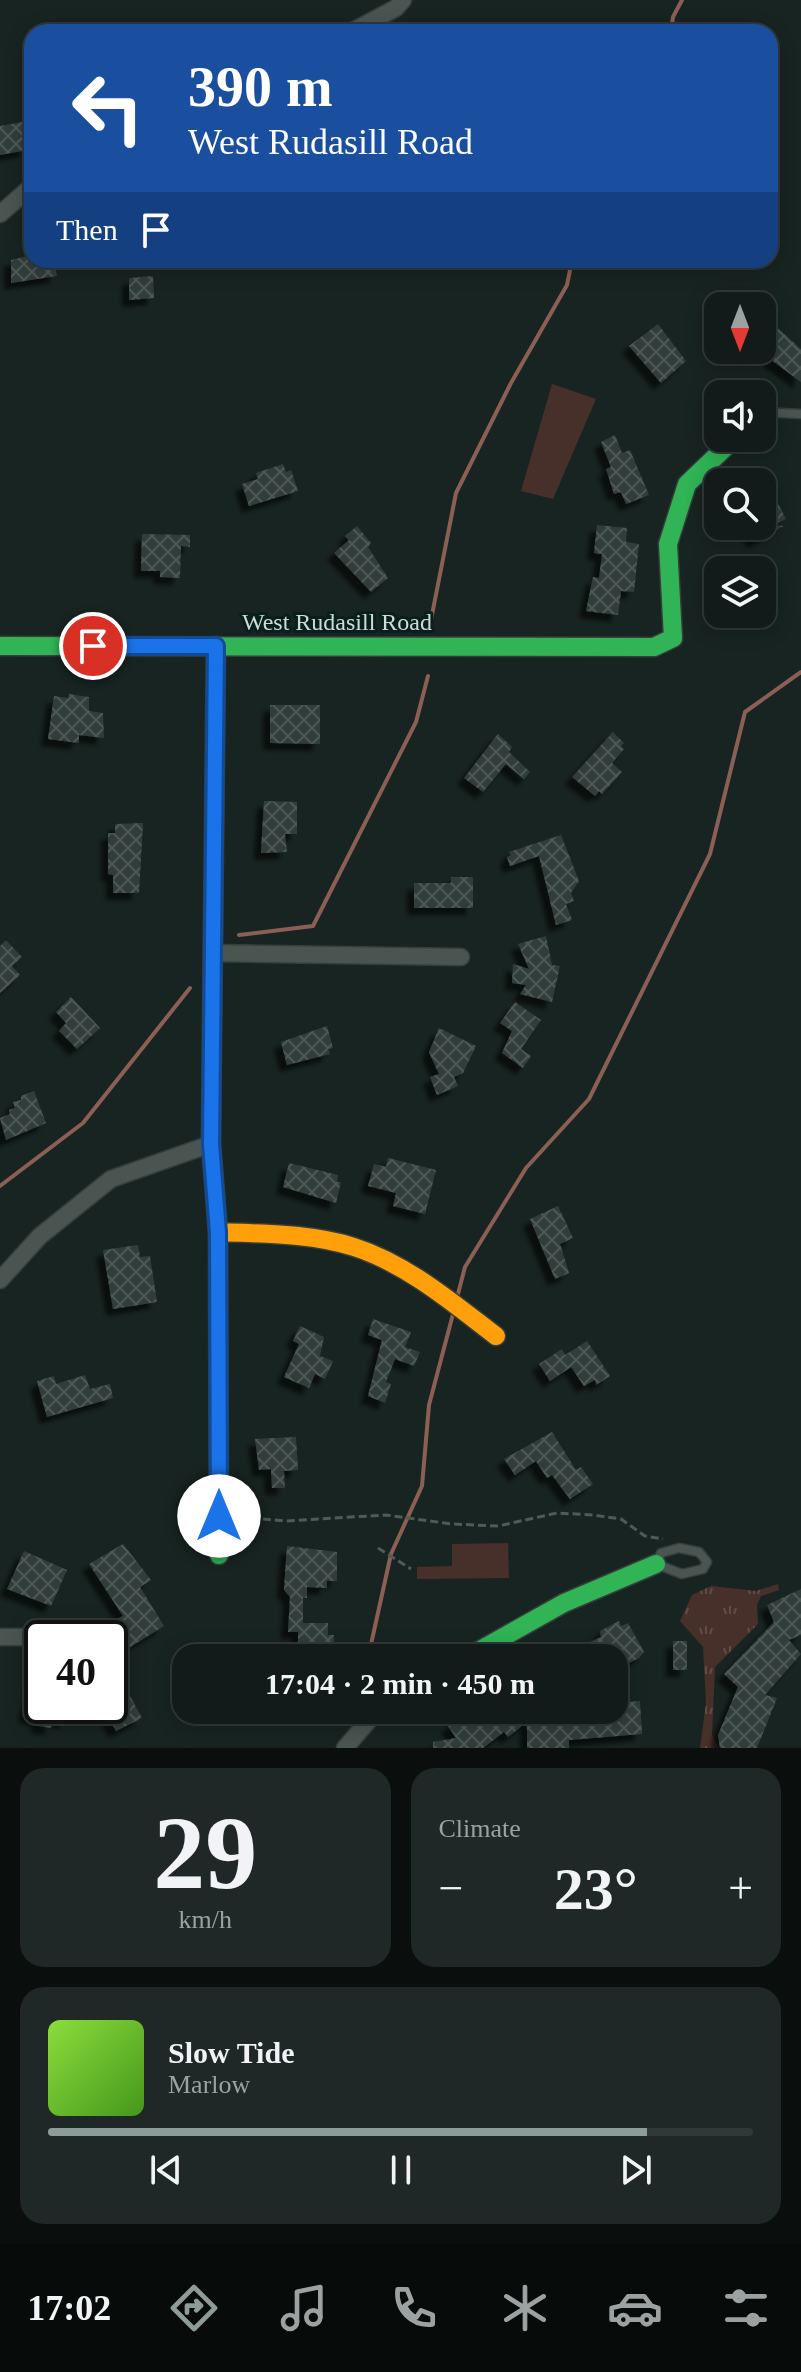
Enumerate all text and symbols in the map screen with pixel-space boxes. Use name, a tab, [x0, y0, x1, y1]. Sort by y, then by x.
icon: left	[56, 56, 160, 160]
text: 390 m	[188, 56, 333, 118]
text: West Rudasill Road	[188, 122, 473, 162]
icon: arrive	[134, 208, 178, 252]
text: Then	[56, 213, 118, 246]
north arrow	[704, 292, 776, 364]
map controls	[704, 292, 776, 628]
button: sound	[704, 380, 776, 452]
button: search	[704, 468, 776, 540]
button: layers	[704, 556, 776, 628]
street label: West Rudasill Road	[242, 609, 432, 635]
pin	[59, 612, 127, 680]
icon: arrive	[71, 624, 115, 668]
position arrow	[177, 1474, 261, 1558]
speed limit sign: 40	[24, 1620, 128, 1724]
text: 17:04 · 2 min · 450 m	[265, 1667, 535, 1700]
text: 29	[153, 1795, 257, 1910]
text: Climate	[439, 1814, 521, 1843]
text: 23°	[554, 1856, 638, 1922]
text: −	[439, 1864, 463, 1913]
text: +	[728, 1864, 753, 1913]
text: km/h	[179, 1905, 232, 1934]
text: Slow Tide	[168, 2036, 294, 2069]
text: Marlow	[168, 2070, 250, 2099]
icon: previous	[144, 2148, 188, 2192]
icon: pause	[379, 2148, 423, 2192]
icon: next	[614, 2148, 658, 2192]
icon: directions	[166, 2280, 222, 2336]
icon: music	[276, 2280, 332, 2336]
icon: phone	[386, 2280, 442, 2336]
icon: climate	[497, 2280, 553, 2336]
icon: car	[607, 2280, 663, 2336]
icon: filters	[718, 2280, 774, 2336]
text: 17:02	[27, 2288, 111, 2328]

